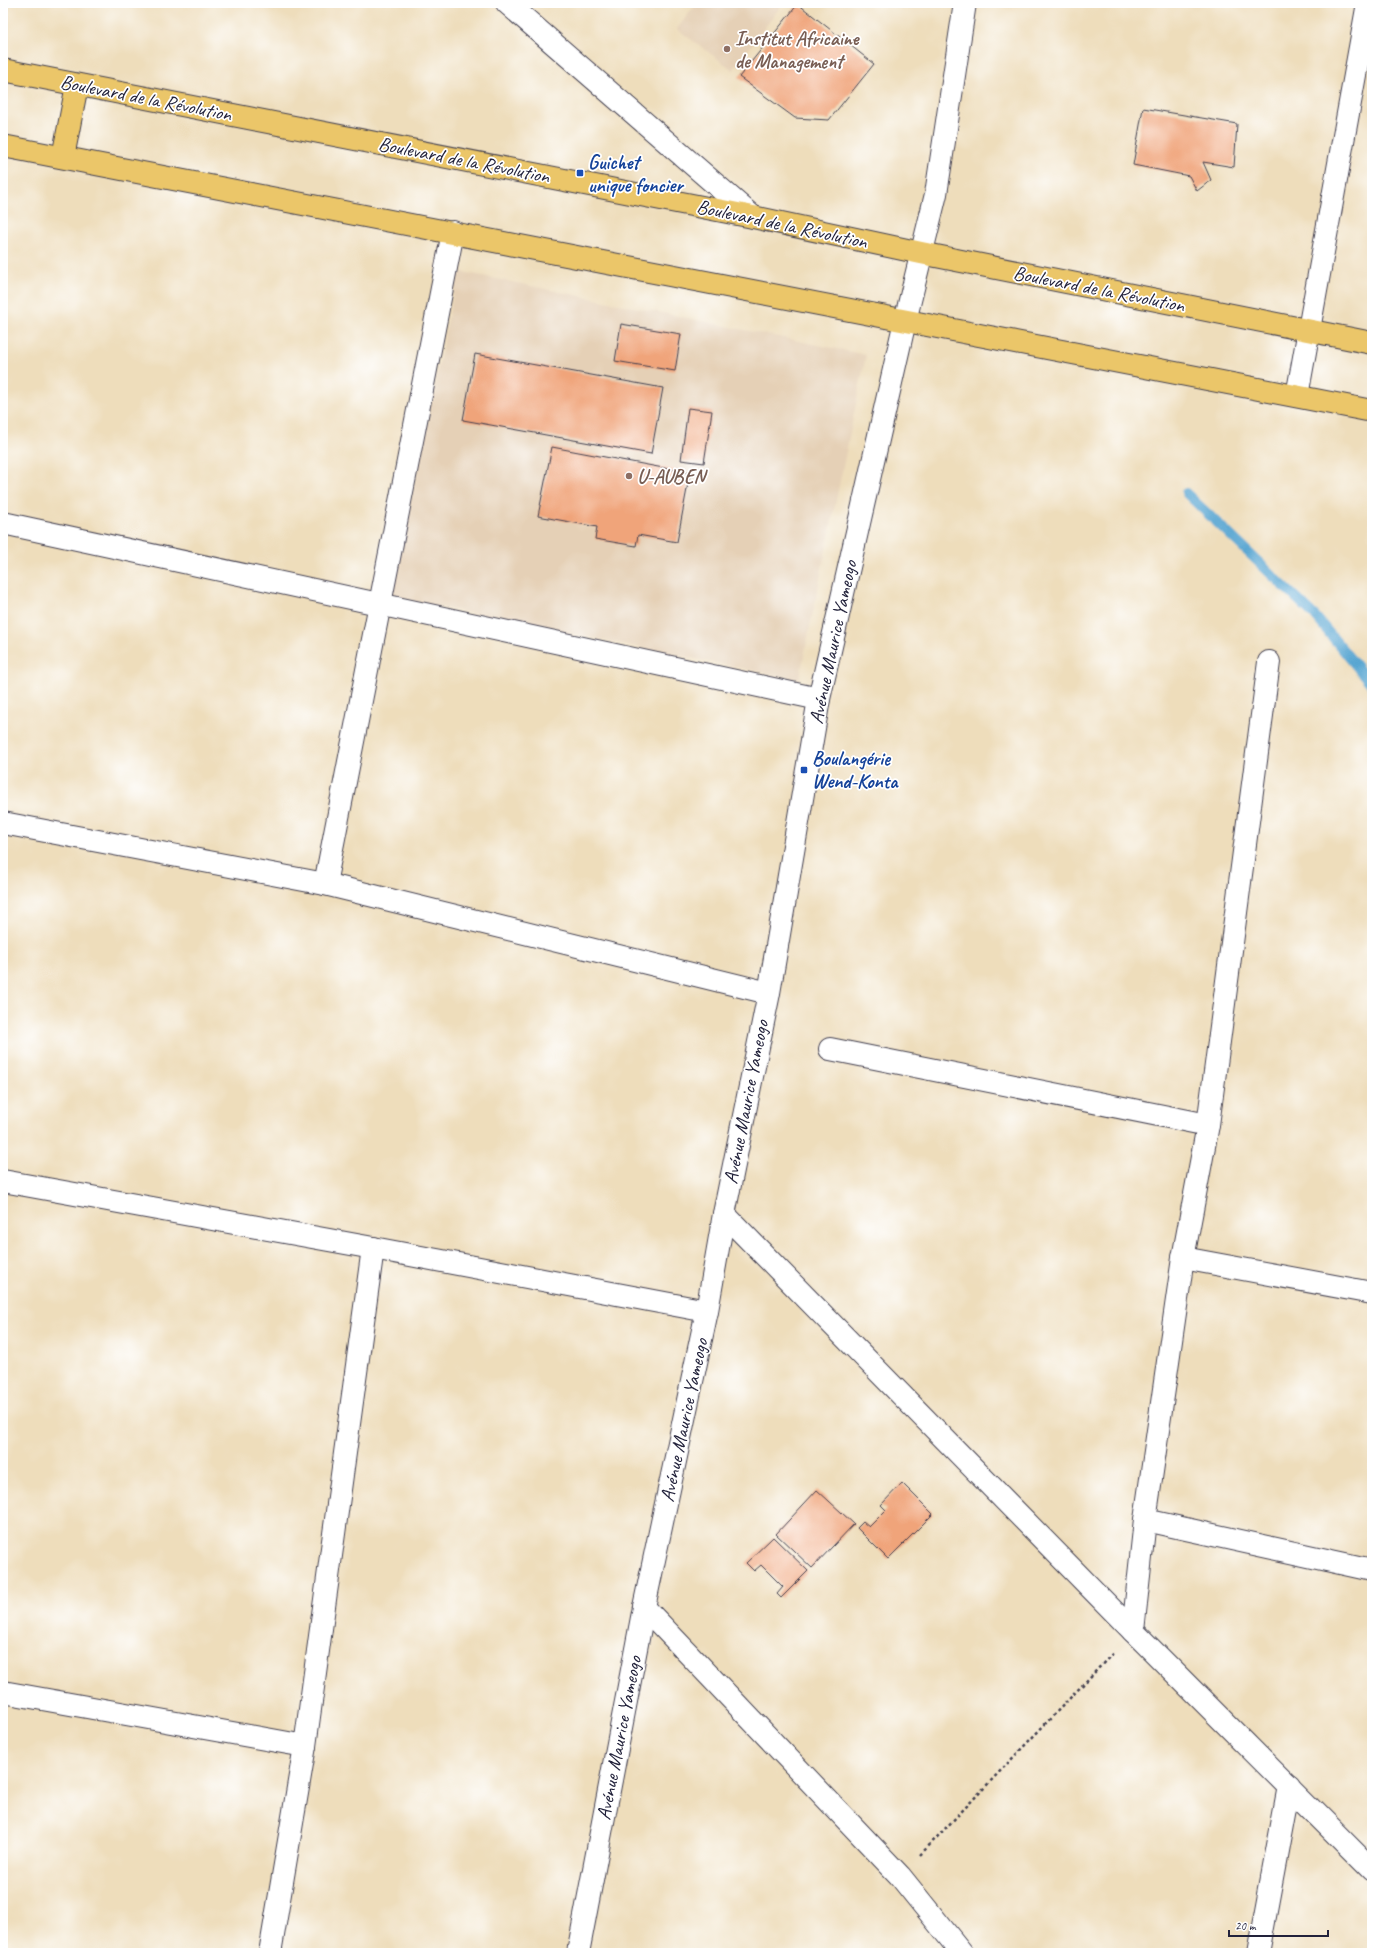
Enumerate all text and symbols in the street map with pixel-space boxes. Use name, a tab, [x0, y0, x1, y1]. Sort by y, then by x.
place label: Institut Africaine de Management	[735, 26, 860, 74]
marker: Institut Africaine de Management	[722, 44, 732, 54]
street label: Boulevard de la Révolution	[58, 69, 235, 127]
street label: Boulevard de la Révolution	[376, 131, 553, 189]
place label: Guichet unique foncier	[588, 150, 685, 198]
marker: Guichet unique foncier	[575, 168, 585, 178]
street label: Boulevard de la Révolution	[694, 194, 871, 254]
street label: Boulevard de la Révolution	[1011, 260, 1188, 318]
place label: U-AUBEN	[637, 464, 708, 489]
marker: U-AUBEN	[624, 471, 634, 481]
street label: Avénue Maurice Yameogo	[803, 557, 863, 726]
place label: Boulangérie Wend-Konta	[812, 746, 899, 794]
marker: Boulangérie Wend-Konta	[799, 765, 809, 775]
street label: Avénue Maurice Yameogo	[718, 1017, 774, 1186]
street label: Avénue Maurice Yameogo	[654, 1335, 714, 1504]
street label: Avénue Maurice Yameogo	[591, 1653, 647, 1822]
scale bar	[1229, 1912, 1328, 1938]
text: 20 m	[1235, 1918, 1257, 1934]

